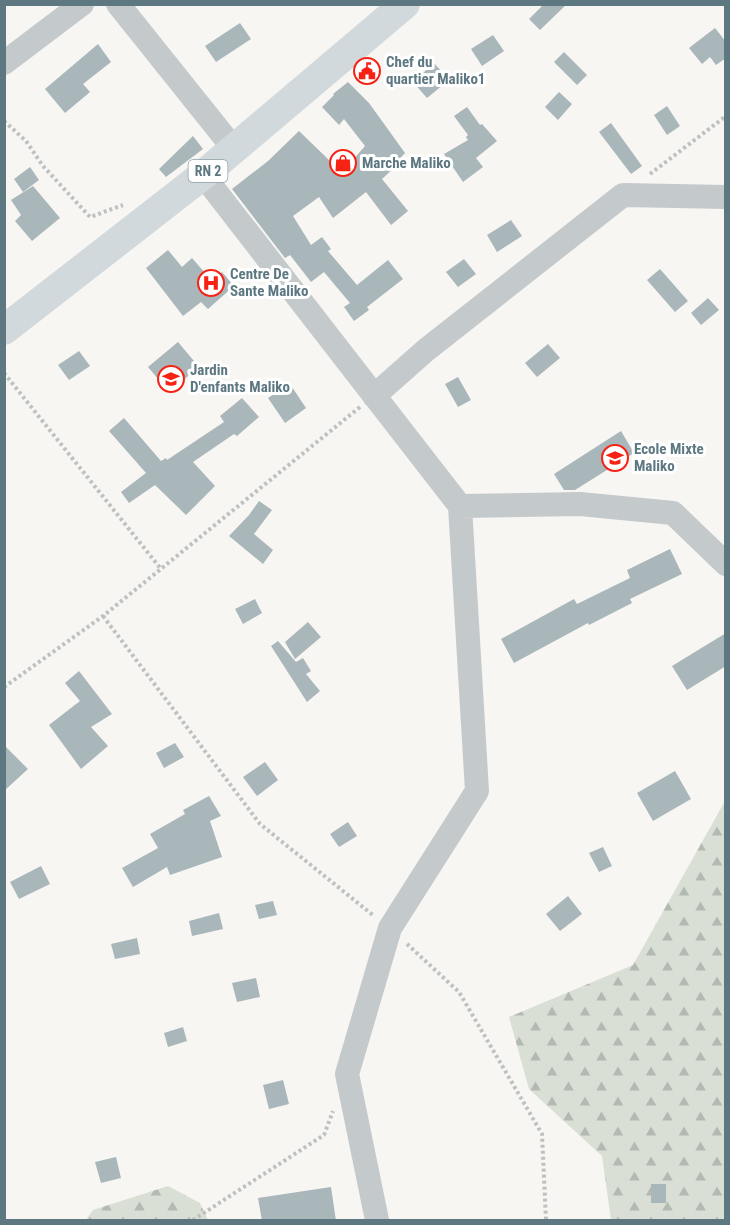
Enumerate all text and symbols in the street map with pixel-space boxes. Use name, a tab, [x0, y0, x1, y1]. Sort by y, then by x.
place label: Chef du quartier Maliko1	[386, 53, 485, 88]
public building icon: Chef du quartier Maliko1	[352, 56, 382, 86]
shop icon: Marche Maliko	[328, 148, 358, 178]
place label: Marche Maliko	[362, 154, 451, 172]
road number: RN 2	[188, 160, 228, 182]
place label: Centre De Sante Maliko	[230, 265, 308, 300]
hospital icon: Centre De Sante Maliko	[196, 268, 226, 298]
place label: Jardin D'enfants Maliko	[190, 361, 290, 396]
school or university icon: Jardin D'enfants Maliko	[156, 364, 186, 394]
place label: Ecole Mixte Maliko	[634, 440, 704, 475]
school or university icon: Ecole Mixte Maliko	[600, 443, 630, 473]

